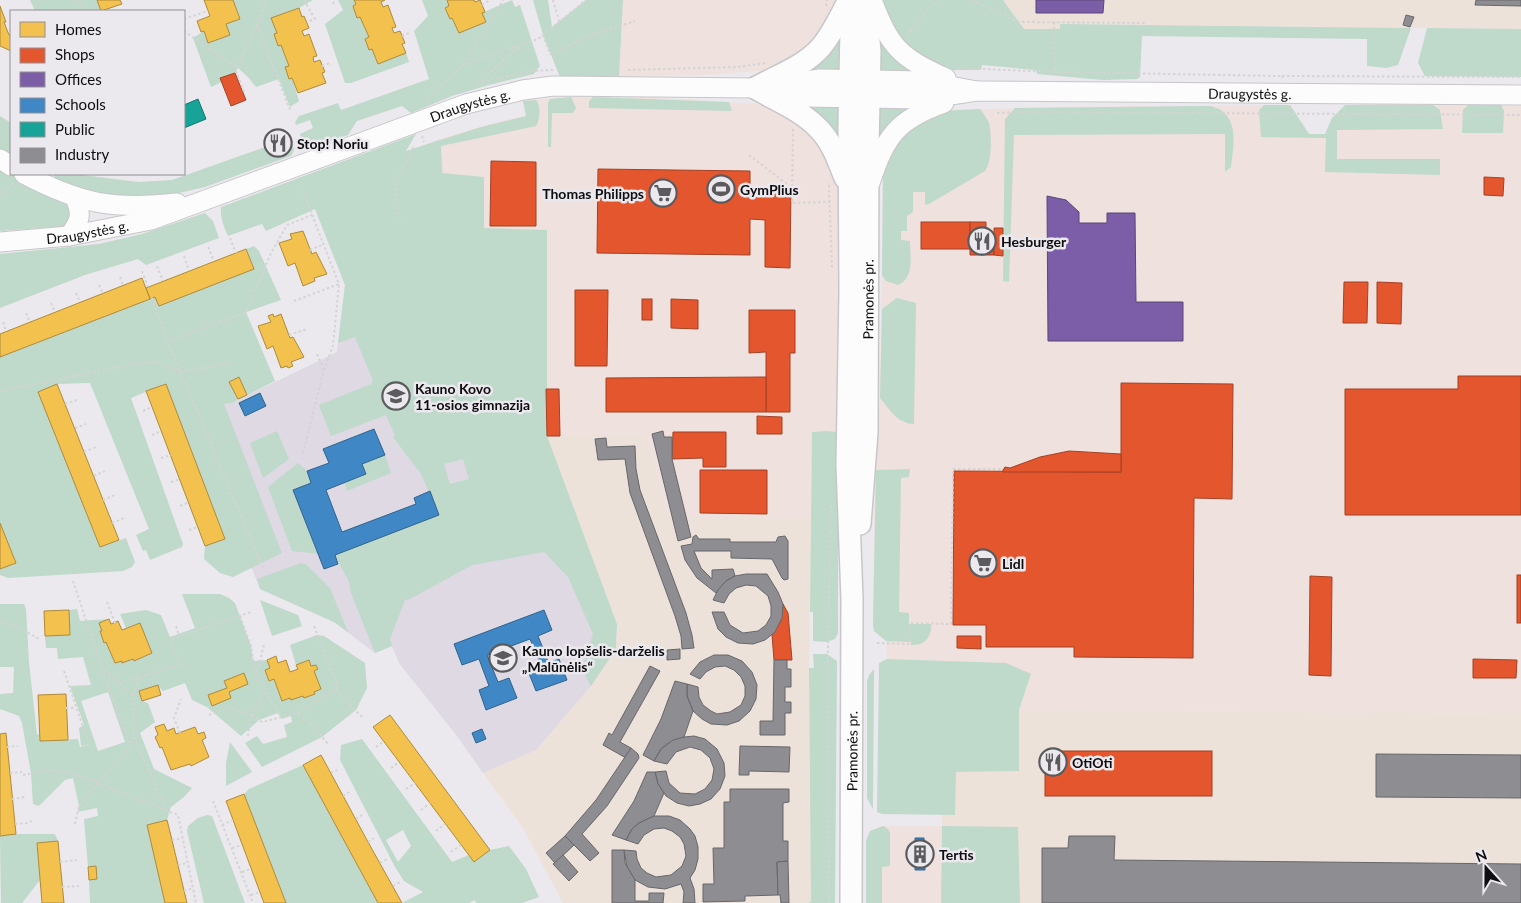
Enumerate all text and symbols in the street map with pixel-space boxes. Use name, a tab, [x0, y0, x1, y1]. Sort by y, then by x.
legend	[10, 10, 185, 175]
text: Homes	[55, 20, 101, 38]
text: Shops	[55, 45, 95, 63]
text: Offices	[55, 70, 102, 88]
street label: Draugystės g.	[1208, 84, 1292, 102]
street label: Draugystės g.	[427, 85, 512, 125]
text: Schools	[55, 95, 106, 113]
text: Public	[55, 120, 95, 138]
restaurant icon: Stop! Noriu	[263, 128, 293, 158]
place label: Stop! Noriu	[297, 135, 368, 152]
text: Industry	[55, 145, 110, 163]
sports icon: GymPlius	[706, 174, 736, 204]
supermarket icon: Thomas Philipps	[648, 178, 678, 208]
place label: GymPlius	[740, 181, 799, 198]
place label: Thomas Philipps	[542, 185, 644, 202]
street label: Draugystės g.	[45, 216, 130, 246]
restaurant icon: Hesburger	[967, 226, 997, 256]
place label: Hesburger	[1001, 233, 1067, 250]
street label: Pramonės pr.	[859, 259, 876, 339]
place label: Kauno Kovo 11-osios gimnazija	[415, 380, 530, 413]
school or university icon: Kauno Kovo 11-osios gimnazija	[381, 381, 411, 411]
supermarket icon: Lidl	[968, 548, 998, 578]
place label: Lidl	[1002, 555, 1024, 572]
place label: Kauno lopšelis-darželis „Malūnėlis“	[522, 642, 665, 675]
school or university icon: Kauno lopšelis-darželis „Malūnėlis“	[488, 643, 518, 673]
street label: Pramonės pr.	[843, 711, 860, 791]
restaurant icon: OtiOti	[1038, 747, 1068, 777]
place label: OtiOti	[1072, 754, 1113, 771]
building icon: Tertis	[905, 839, 935, 869]
north arrow	[1461, 843, 1511, 893]
place label: Tertis	[939, 846, 974, 863]
text: N	[1473, 846, 1489, 865]

